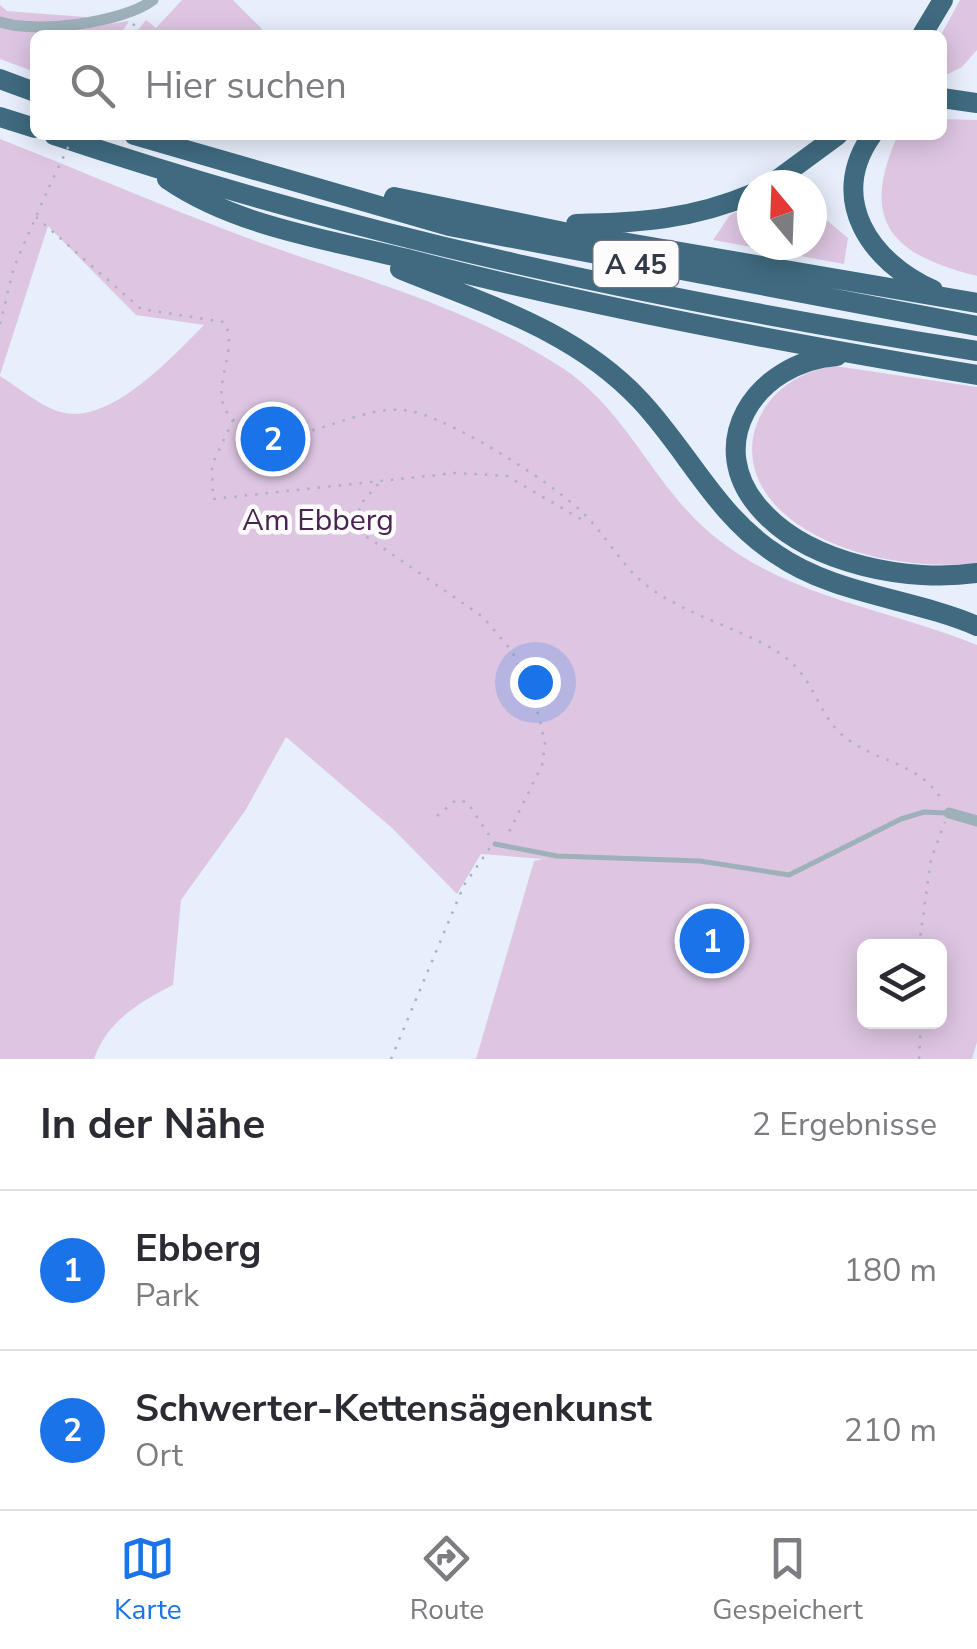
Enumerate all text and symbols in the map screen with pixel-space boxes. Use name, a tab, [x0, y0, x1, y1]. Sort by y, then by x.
search box	[30, 30, 947, 140]
icon: search	[65, 58, 120, 113]
text: Hier suchen	[145, 60, 347, 111]
north arrow	[737, 170, 827, 260]
road number: A 45	[594, 241, 678, 287]
pin: 2	[240, 402, 306, 476]
park label: Am Ebberg	[242, 500, 394, 541]
your location	[510, 657, 561, 708]
pin: 1	[680, 904, 744, 978]
map controls	[857, 939, 947, 1029]
button: layers	[857, 939, 947, 1029]
text: In der Nähe	[40, 1096, 265, 1153]
text: 2 Ergebnisse	[752, 1103, 937, 1146]
text: Ebberg	[135, 1223, 261, 1274]
text: 1	[63, 1249, 82, 1292]
text: 180 m	[844, 1249, 937, 1292]
text: Park	[135, 1274, 199, 1317]
text: Schwerter-Kettensägenkunst	[135, 1383, 652, 1434]
text: 2	[63, 1409, 82, 1452]
text: 210 m	[844, 1409, 937, 1452]
text: Ort	[135, 1434, 183, 1477]
tab: Karte	[114, 1531, 182, 1629]
tab: Route	[410, 1531, 484, 1629]
tab: Gespeichert	[712, 1531, 863, 1629]

